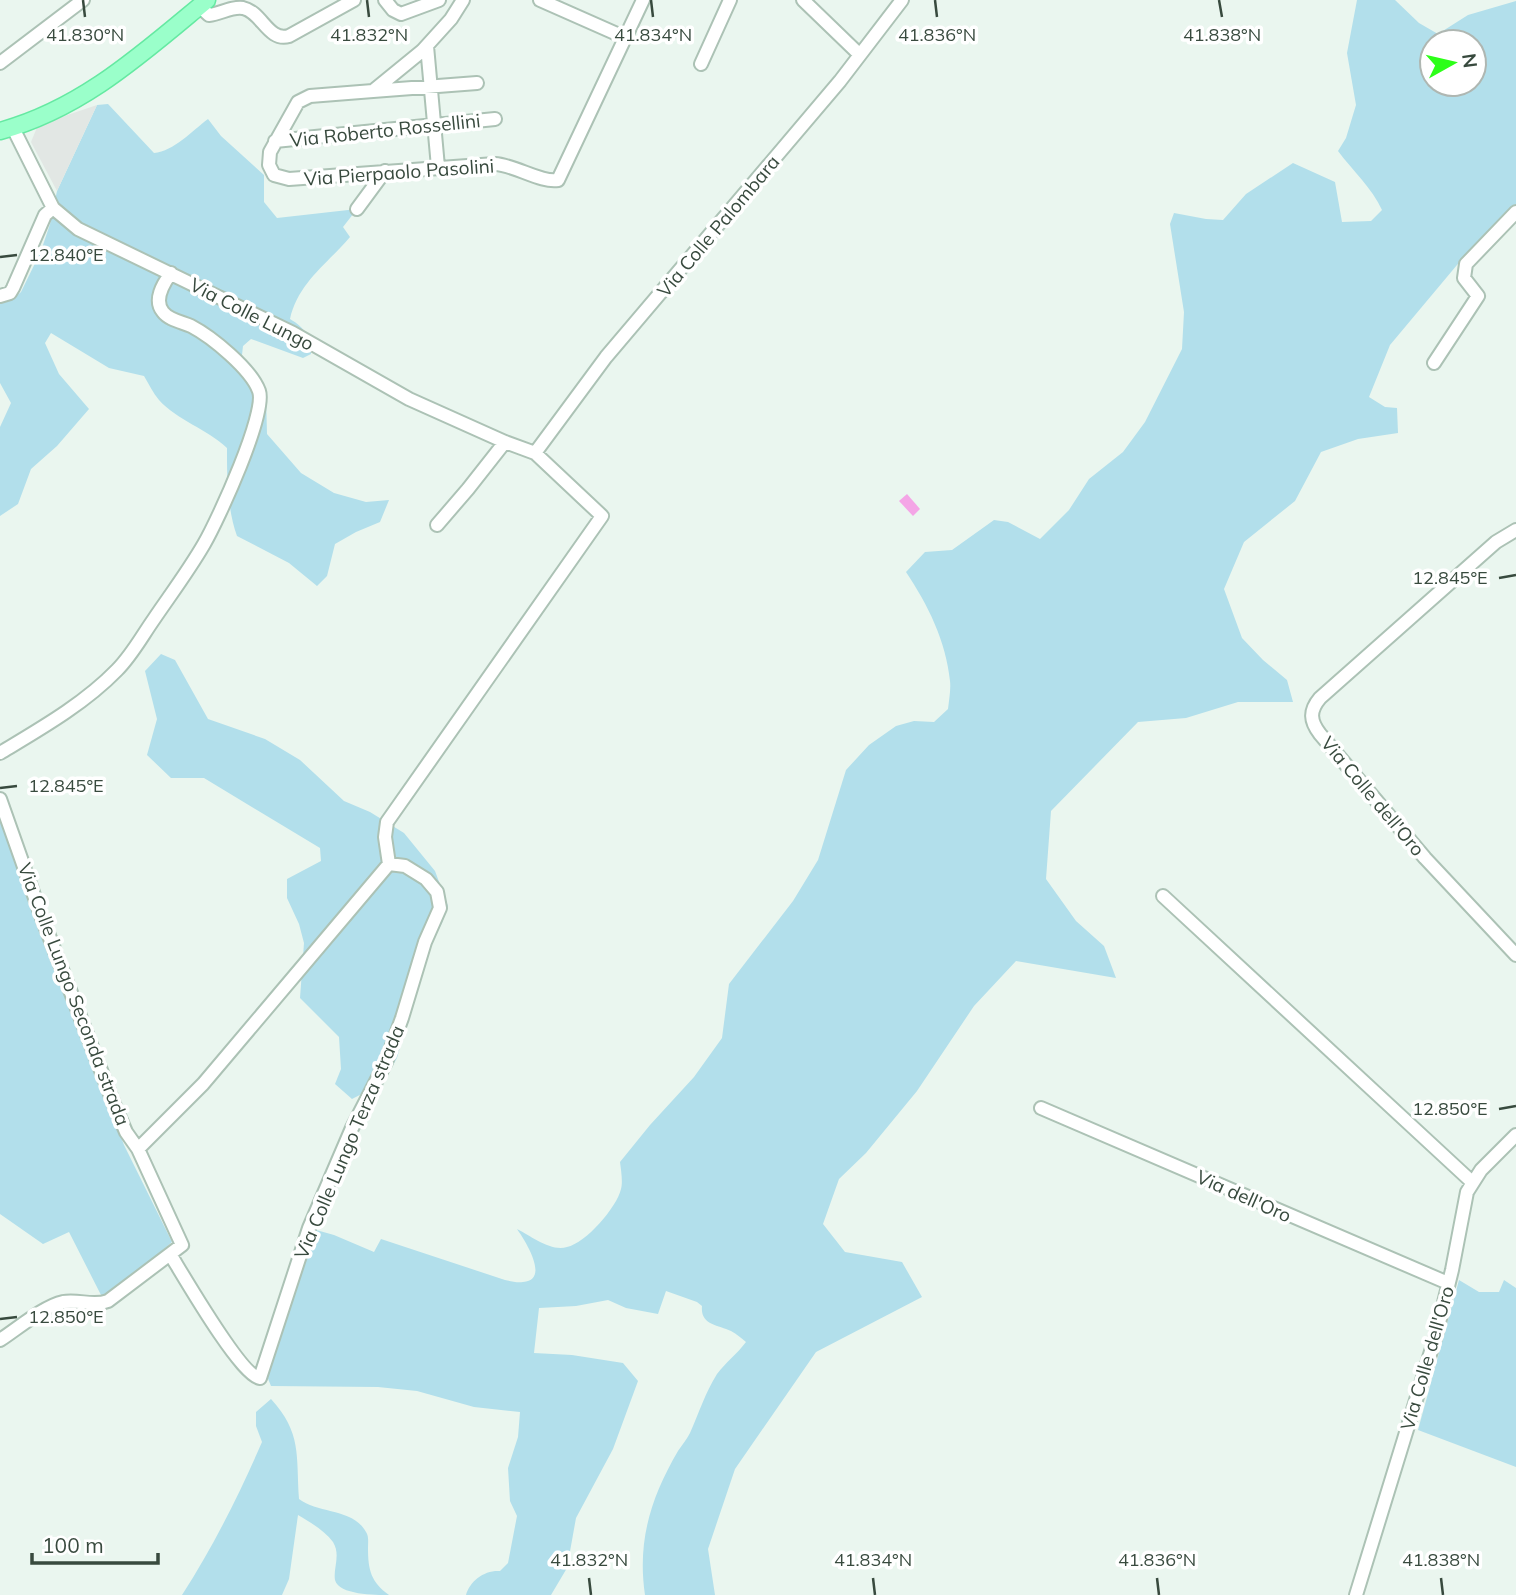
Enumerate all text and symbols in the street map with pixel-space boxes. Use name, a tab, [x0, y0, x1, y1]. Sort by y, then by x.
text: 41.830°N	[46, 23, 124, 46]
text: 41.832°N	[330, 23, 408, 46]
text: 41.834°N	[614, 23, 692, 46]
text: 41.836°N	[898, 23, 976, 46]
text: 41.838°N	[1183, 23, 1261, 46]
north arrow	[1418, 28, 1488, 98]
text: N	[1457, 52, 1483, 69]
street label: Via Roberto Rossellini	[288, 108, 482, 152]
street label: Via Colle Palombara	[652, 150, 784, 302]
street label: Via Pierpaolo Pasolini	[303, 153, 495, 191]
text: 12.840°E	[28, 243, 104, 266]
street label: Via Colle Lungo	[186, 272, 318, 356]
text: 12.845°E	[1412, 566, 1488, 589]
street label: Via Colle dell'Oro	[1316, 731, 1430, 861]
text: 12.845°E	[28, 774, 104, 797]
street label: Via Colle Lungo Seconda strada	[13, 859, 135, 1129]
street label: Via Colle Lungo Terza strada	[289, 1022, 409, 1262]
text: 12.850°E	[1412, 1097, 1488, 1120]
street label: Via dell'Oro	[1193, 1164, 1295, 1228]
street label: Via Colle dell'Oro	[1395, 1283, 1459, 1433]
text: 12.850°E	[28, 1305, 104, 1328]
scale bar	[32, 1522, 158, 1566]
text: 100 m	[42, 1532, 104, 1558]
text: 41.832°N	[550, 1548, 628, 1571]
text: 41.834°N	[834, 1548, 912, 1571]
text: 41.836°N	[1118, 1548, 1196, 1571]
text: 41.838°N	[1402, 1548, 1480, 1571]

